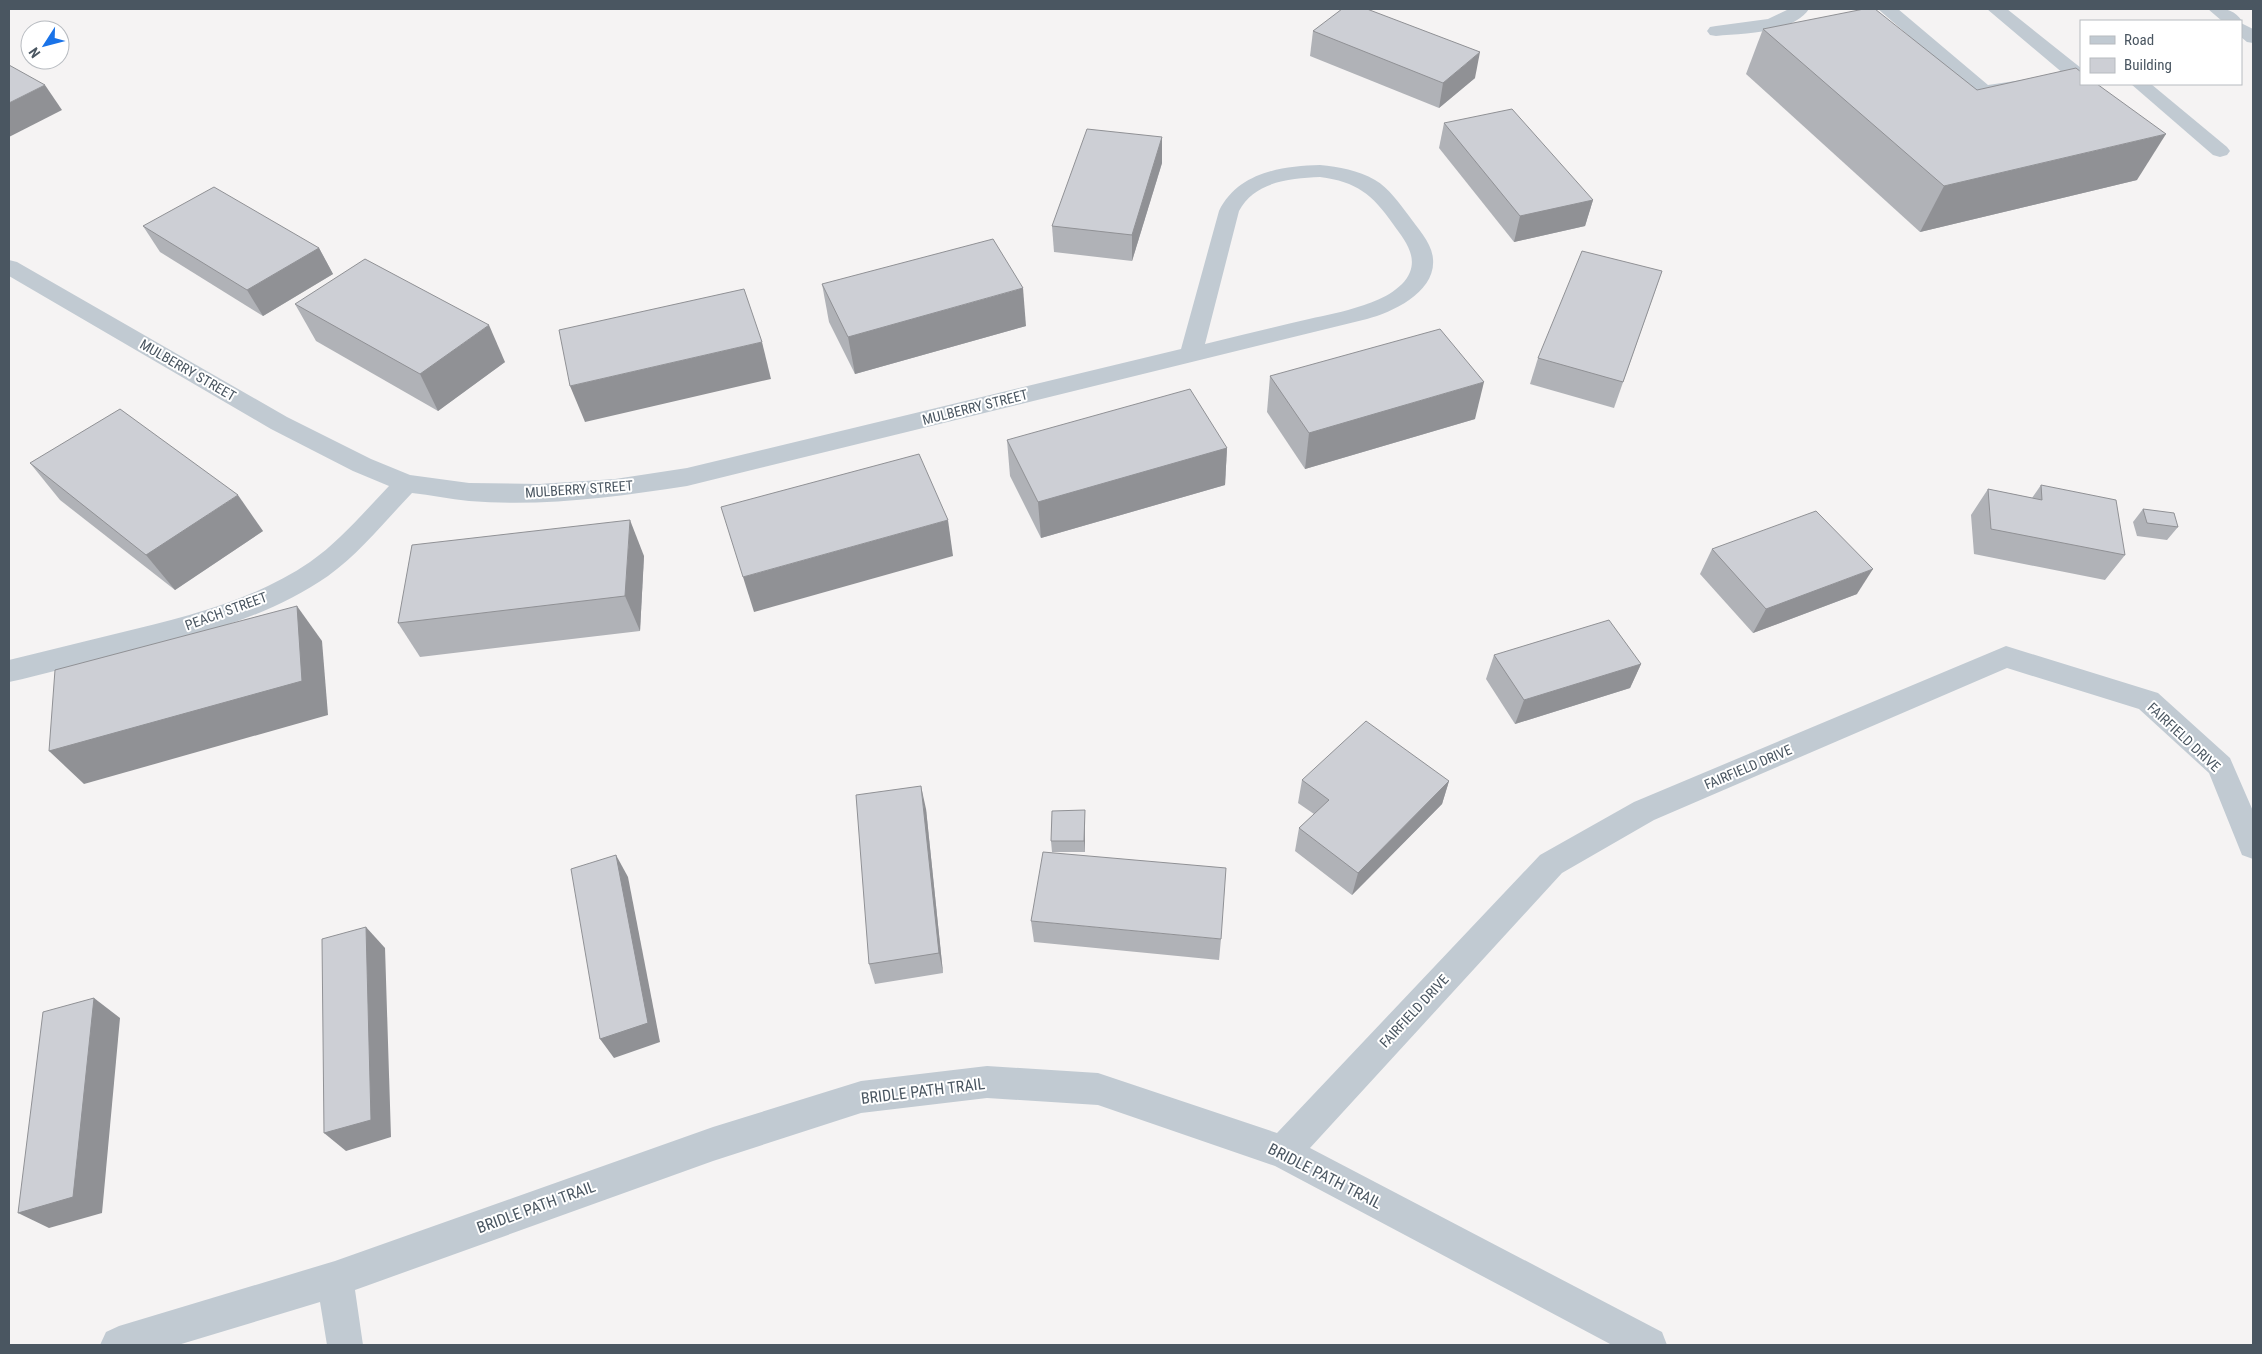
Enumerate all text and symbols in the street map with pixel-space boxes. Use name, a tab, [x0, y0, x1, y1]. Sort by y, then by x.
north arrow	[20, 20, 70, 70]
legend	[2080, 20, 2242, 85]
text: Road	[2124, 31, 2154, 49]
text: N	[25, 44, 43, 61]
text: Building	[2124, 56, 2172, 74]
street label: MULBERRY STREET	[137, 336, 239, 404]
street label: MULBERRY STREET	[921, 386, 1029, 428]
street label: MULBERRY STREET	[525, 477, 633, 501]
street label: PEACH STREET	[183, 589, 269, 633]
street label: FAIRFIELD DRIVE	[2144, 699, 2224, 775]
street label: FAIRFIELD DRIVE	[1702, 741, 1794, 793]
street label: FAIRFIELD DRIVE	[1376, 971, 1452, 1051]
street label: BRIDLE PATH TRAIL	[860, 1074, 987, 1108]
street label: BRIDLE PATH TRAIL	[1265, 1139, 1385, 1213]
street label: BRIDLE PATH TRAIL	[474, 1177, 598, 1237]

